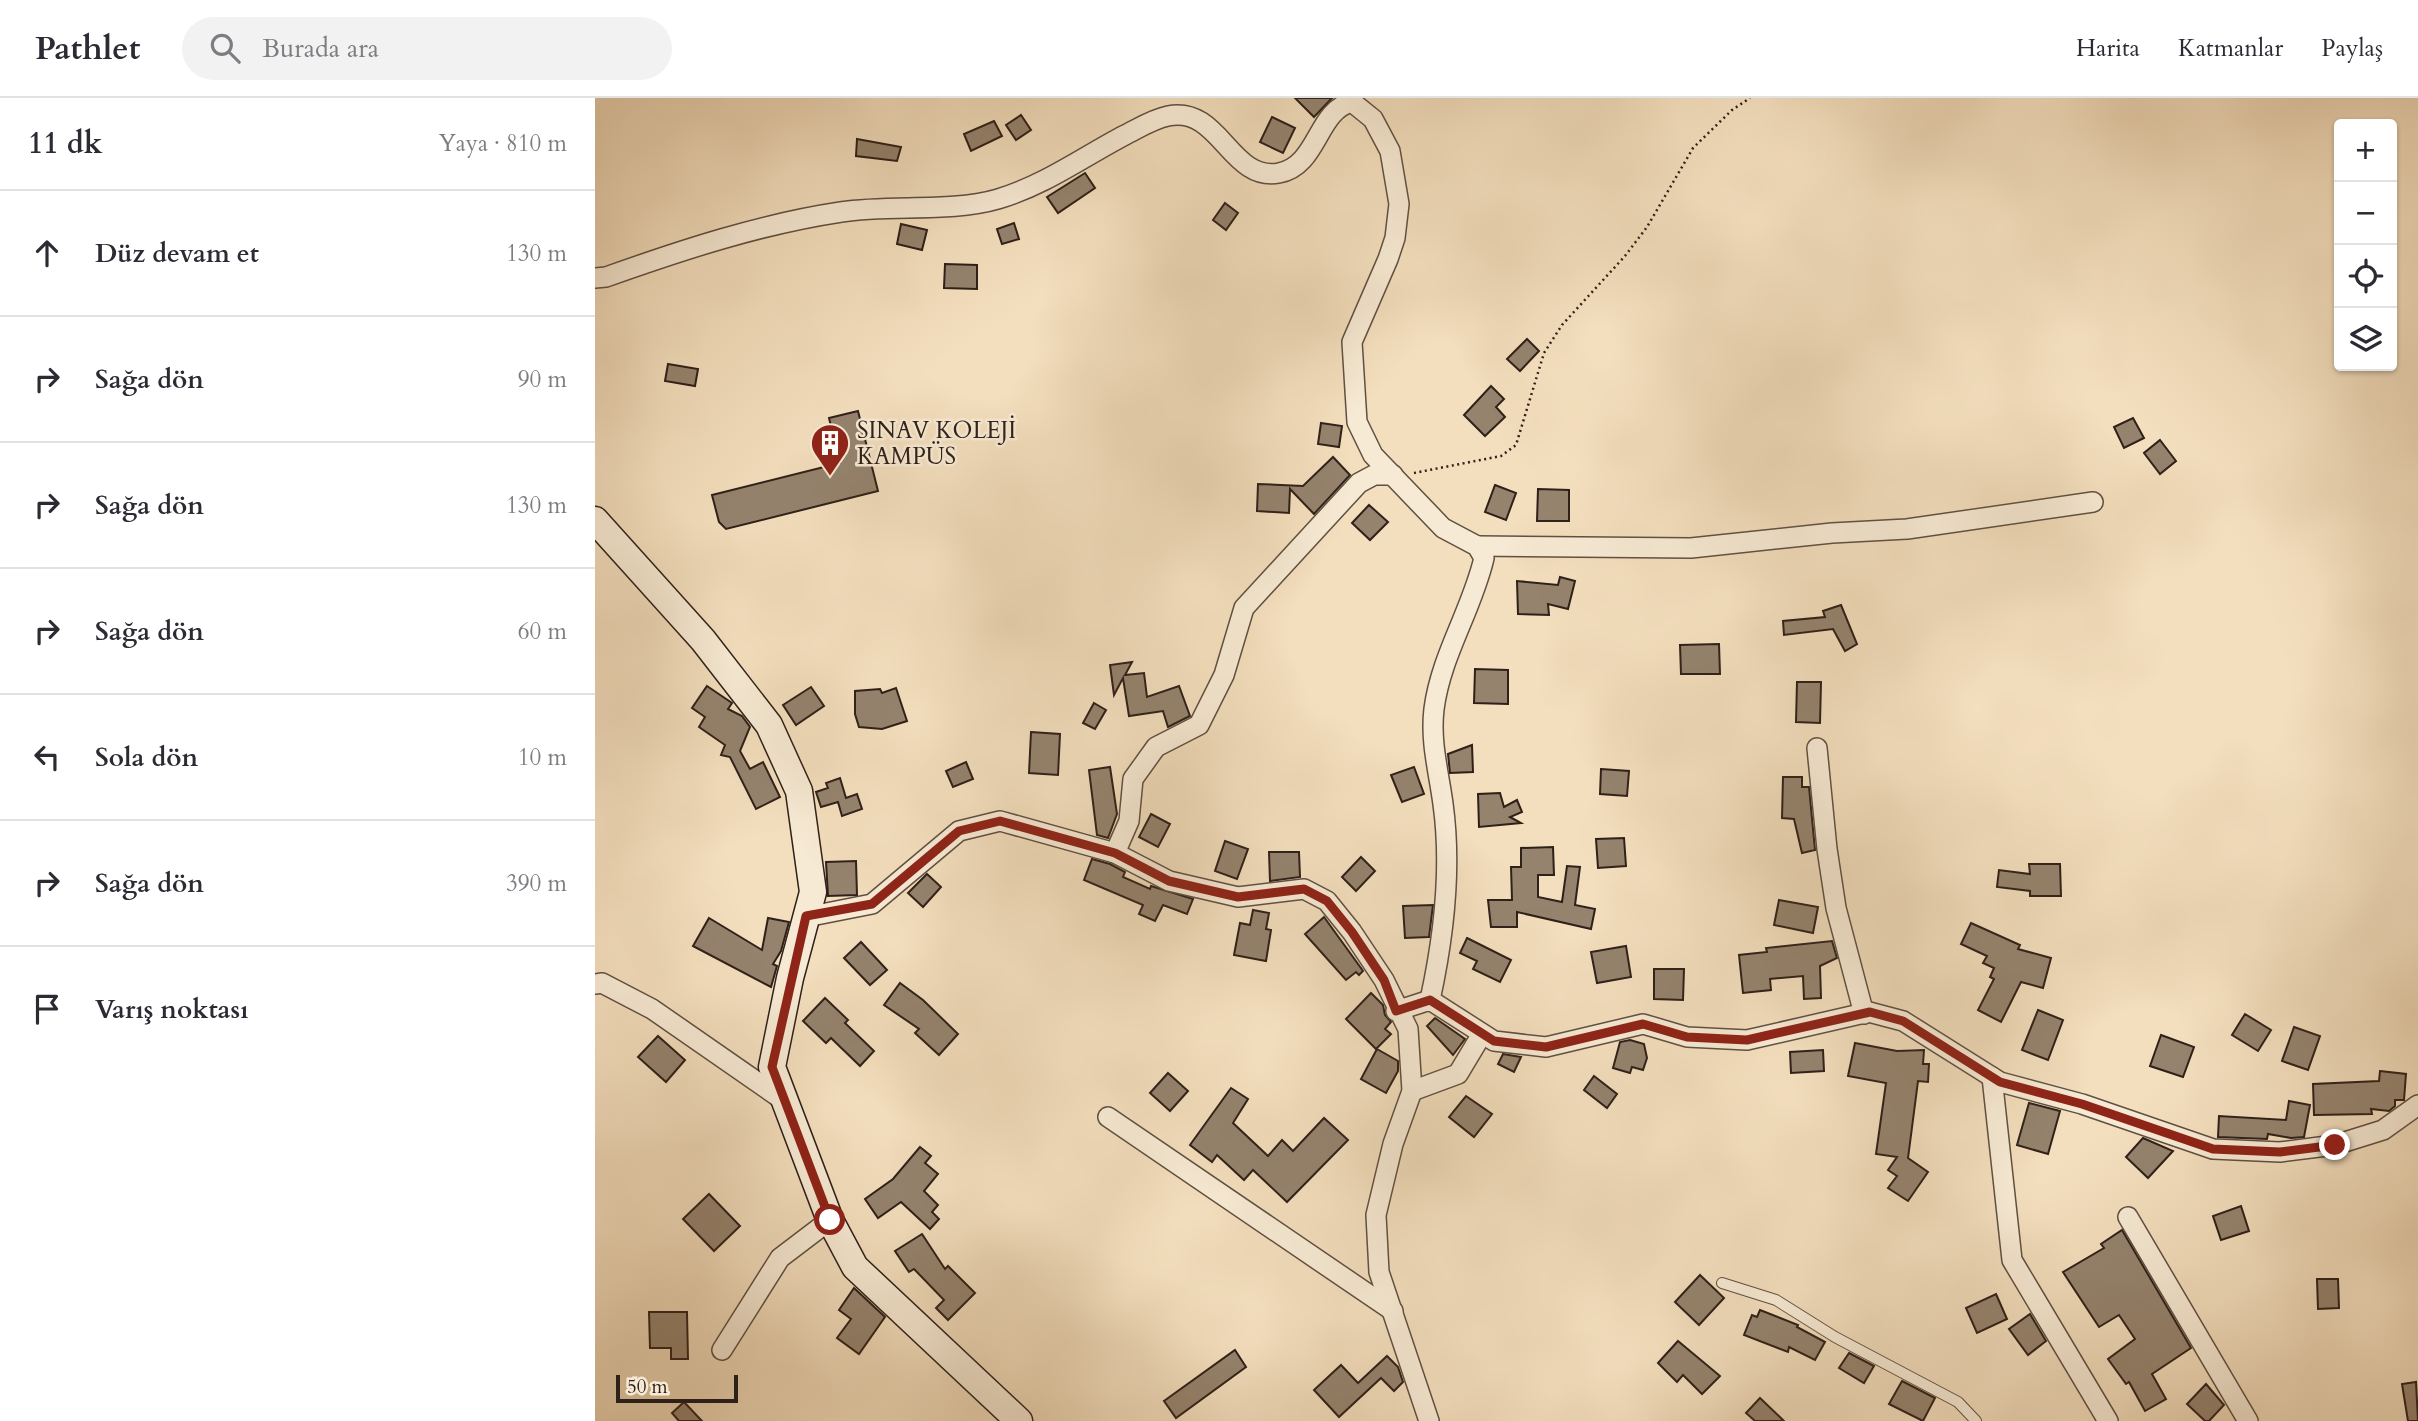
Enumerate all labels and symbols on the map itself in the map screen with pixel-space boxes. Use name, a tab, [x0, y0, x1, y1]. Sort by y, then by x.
place label: SINAV KOLEJİ KAMPÜS	[857, 415, 1016, 472]
building icon: SINAV KOLEJİ KAMPÜS	[809, 422, 851, 477]
route end	[2319, 1129, 2350, 1160]
route start	[814, 1204, 845, 1235]
scale bar	[616, 1372, 739, 1404]

